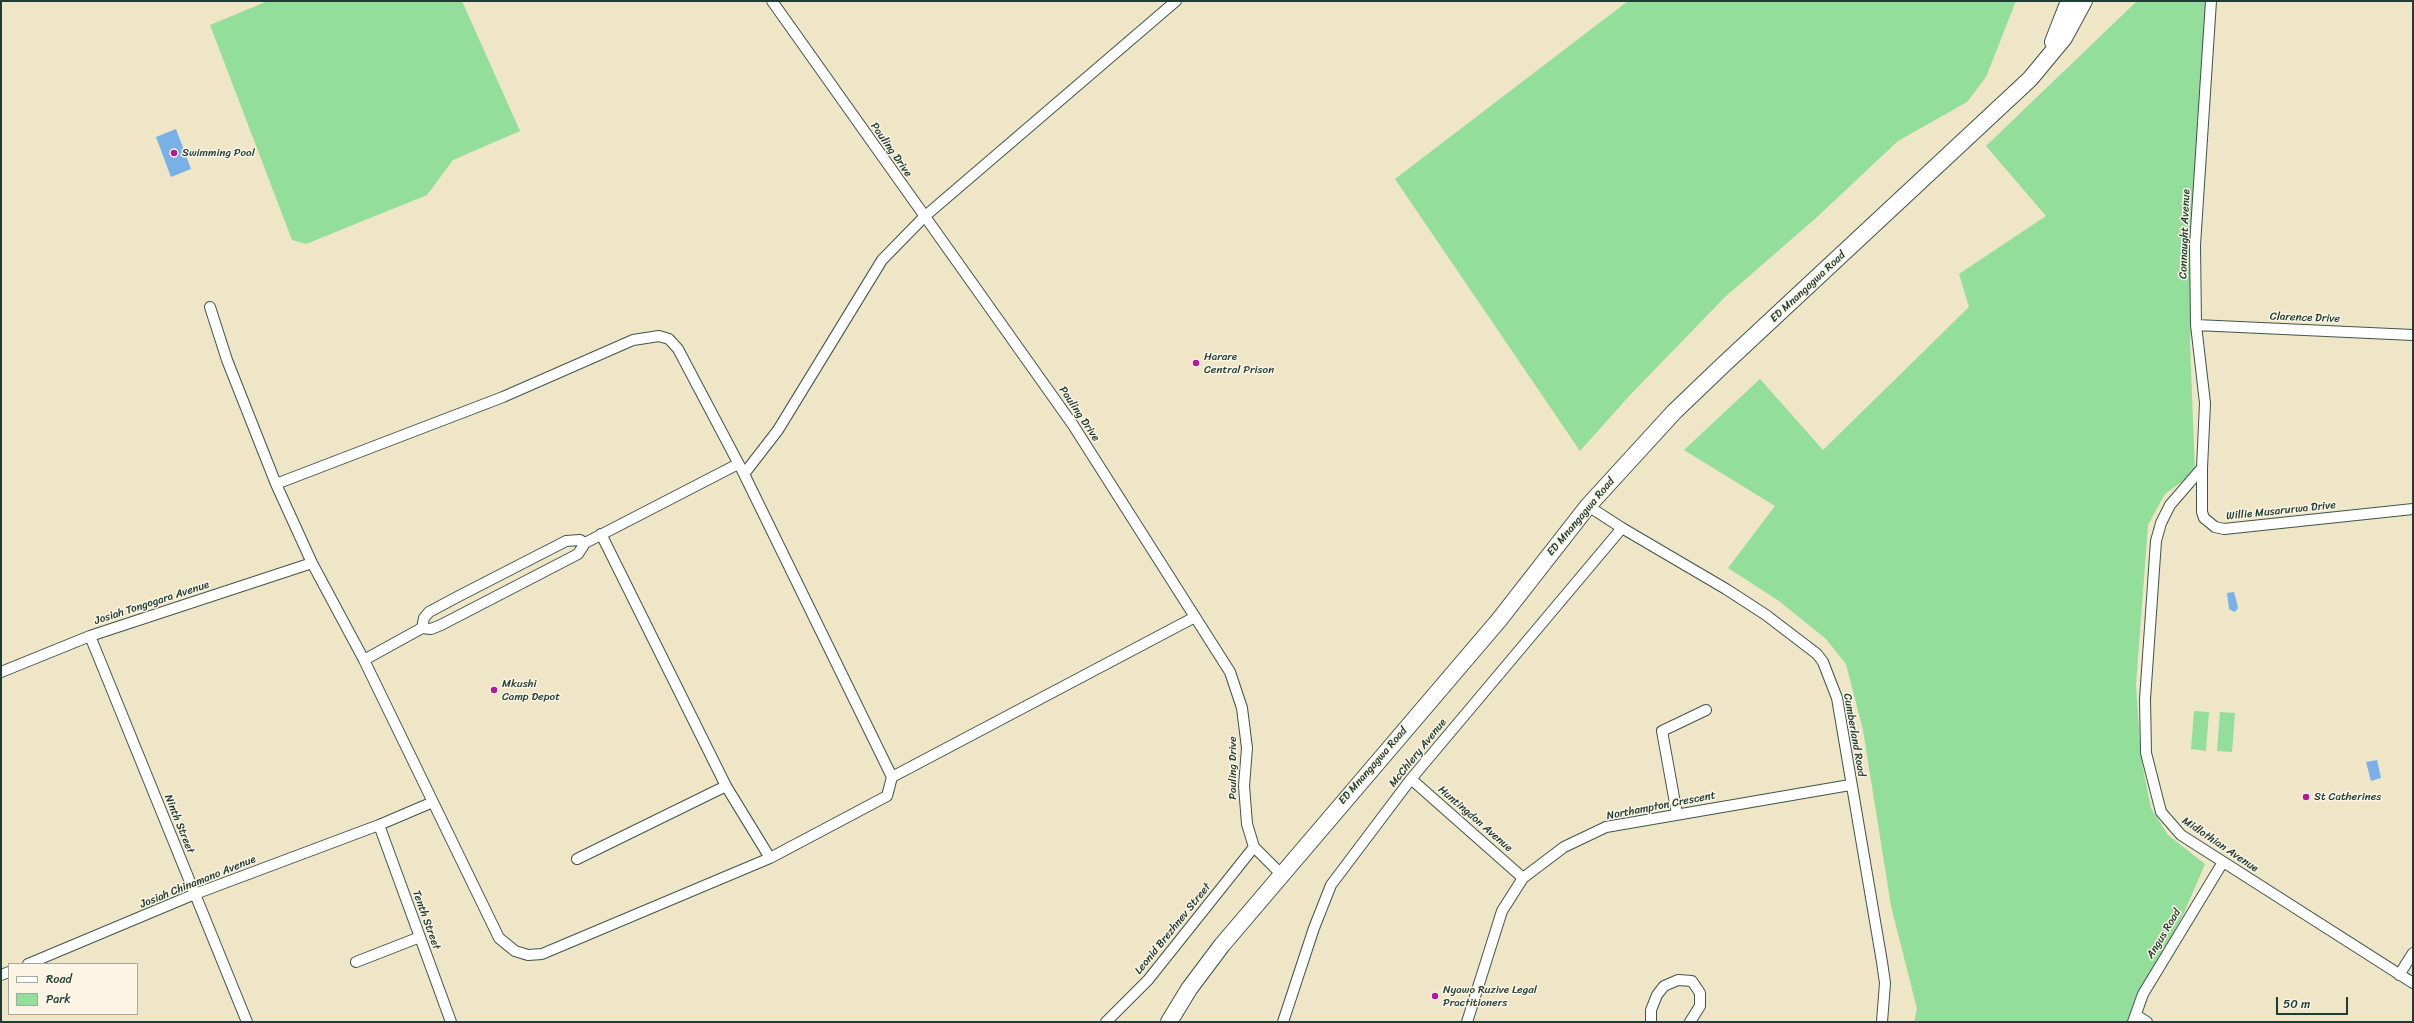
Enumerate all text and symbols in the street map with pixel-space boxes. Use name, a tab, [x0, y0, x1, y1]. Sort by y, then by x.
street label: Pauling Drive	[867, 120, 915, 180]
place label: Swimming Pool	[182, 146, 255, 160]
marker: Swimming Pool	[169, 148, 179, 158]
street label: Connaught Avenue	[2177, 189, 2193, 279]
street label: ED Mnangagwa Road	[1768, 249, 1848, 325]
street label: Clarence Drive	[2270, 310, 2340, 326]
place label: Harare Central Prison	[1204, 350, 1274, 376]
marker: Harare Central Prison	[1191, 358, 1201, 368]
street label: Pauling Drive	[1056, 384, 1102, 444]
street label: ED Mnangagwa Road	[1544, 475, 1618, 559]
street label: Willie Musarurwa Drive	[2225, 499, 2337, 523]
street label: Josiah Tongogara Avenue	[93, 578, 211, 628]
place label: Mkushi Camp Depot	[502, 677, 560, 703]
marker: Mkushi Camp Depot	[489, 685, 499, 695]
street label: Cumberland Road	[1840, 692, 1868, 778]
street label: McChlery Avenue	[1386, 716, 1450, 790]
street label: ED Mnangagwa Road	[1336, 725, 1410, 807]
street label: Pauling Drive	[1226, 736, 1240, 800]
street label: Huntingdon Avenue	[1435, 783, 1515, 855]
street label: Northampton Crescent	[1605, 789, 1717, 823]
place label: St Catherines	[2314, 790, 2381, 804]
marker: St Catherines	[2301, 792, 2311, 802]
street label: Ninth Street	[161, 793, 197, 855]
street label: Midlothian Avenue	[2179, 815, 2261, 875]
street label: Josiah Chinamano Avenue	[138, 853, 258, 911]
street label: Leonid Brezhnev Street	[1132, 881, 1214, 977]
street label: Tenth Street	[409, 889, 443, 951]
street label: Angus Road	[2144, 907, 2184, 961]
legend	[8, 963, 138, 1015]
text: Road	[46, 968, 72, 990]
place label: Nyawo Ruzive Legal Practitioners	[1443, 983, 1537, 1009]
text: Park	[46, 988, 71, 1010]
scale bar	[2278, 989, 2350, 1015]
marker: Nyawo Ruzive Legal Practitioners	[1430, 991, 1440, 1001]
text: 50 m	[2283, 993, 2310, 1015]

